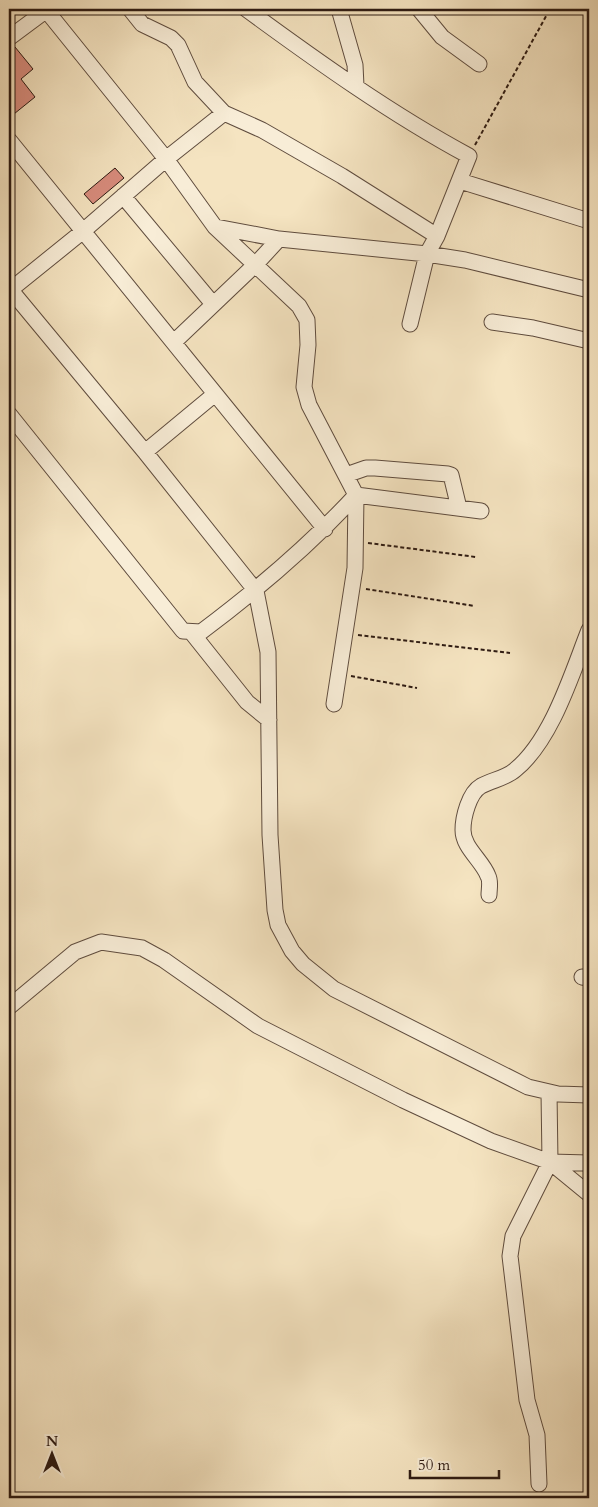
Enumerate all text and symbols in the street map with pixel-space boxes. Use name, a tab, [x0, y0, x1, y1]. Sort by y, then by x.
north arrow	[28, 1430, 78, 1480]
text: N	[46, 1432, 58, 1451]
scale bar	[410, 1447, 499, 1479]
text: 50 m	[418, 1455, 450, 1475]

